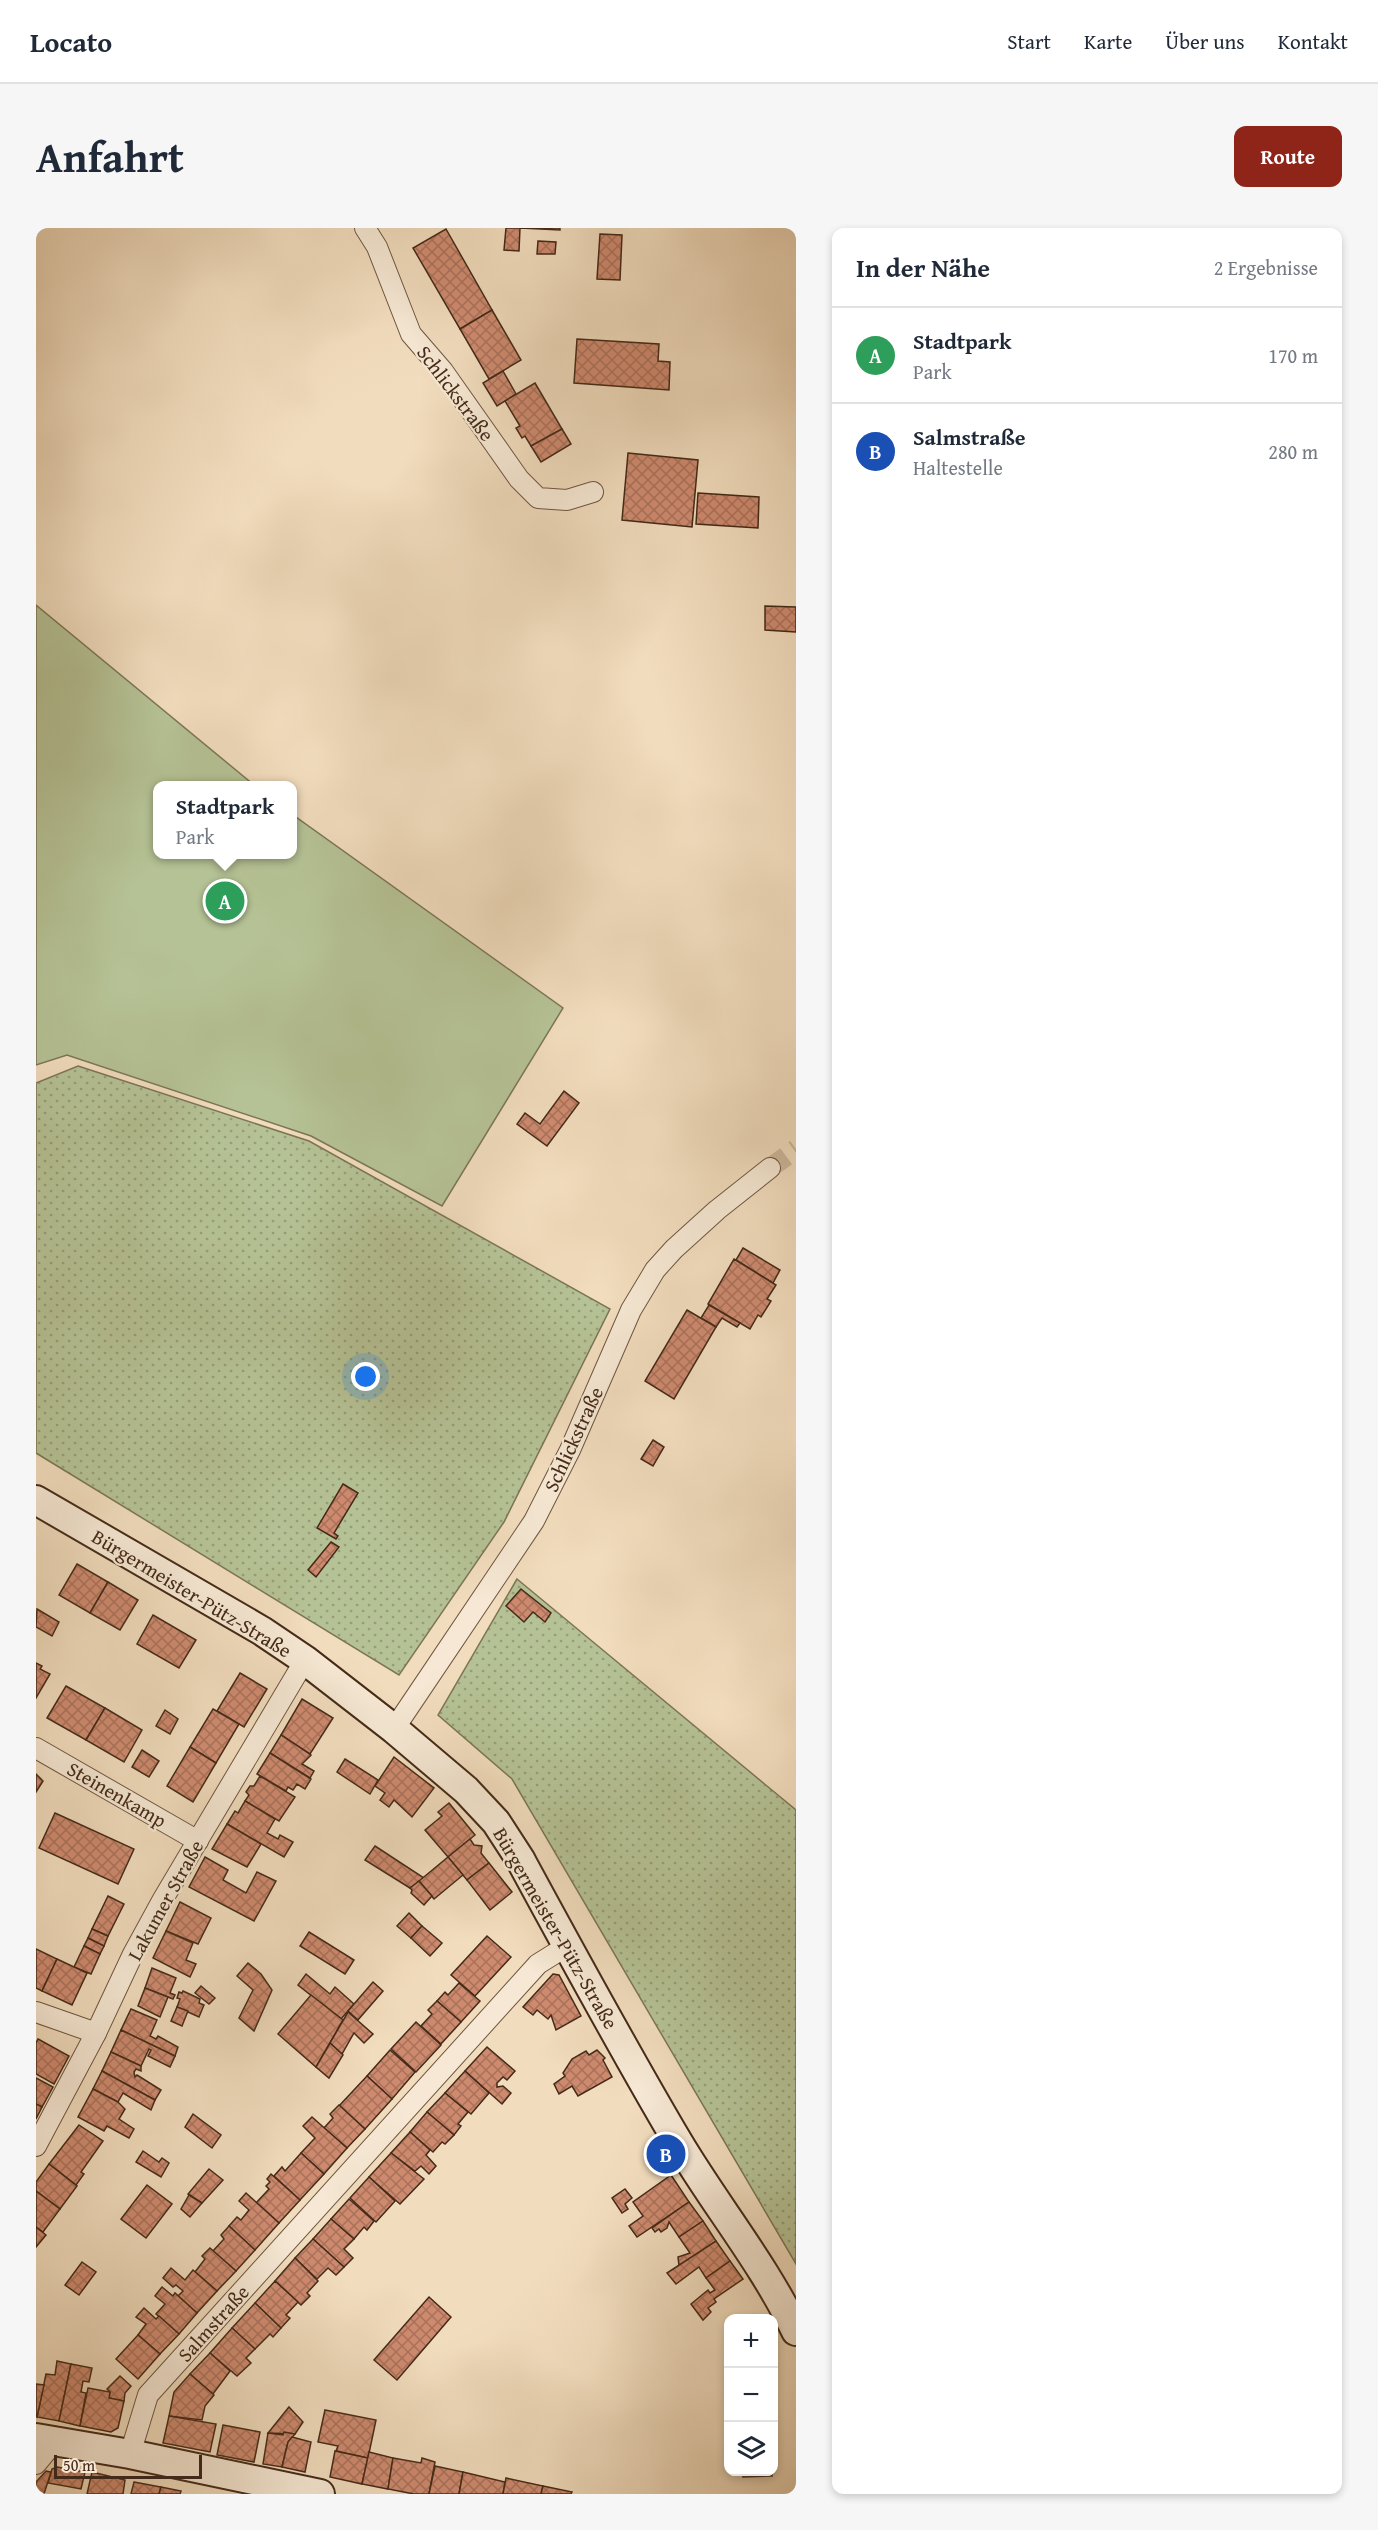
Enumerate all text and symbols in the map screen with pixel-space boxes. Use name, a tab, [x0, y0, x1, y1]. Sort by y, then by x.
text: Locato	[30, 21, 112, 62]
text: Start	[1007, 26, 1051, 57]
text: Karte	[1084, 26, 1132, 57]
text: Über uns	[1165, 26, 1245, 57]
text: Kontakt	[1278, 26, 1348, 57]
text: Anfahrt	[36, 126, 184, 187]
button: Route	[1234, 126, 1342, 187]
text: In der Nähe	[856, 248, 990, 287]
text: 2 Ergebnisse	[1214, 253, 1318, 282]
text: Stadtpark	[913, 325, 1012, 357]
street label: Schlickstraße	[410, 339, 502, 447]
text: A	[869, 341, 882, 370]
text: 170 m	[1268, 341, 1318, 370]
text: Park	[913, 357, 952, 386]
text: Salmstraße	[913, 421, 1026, 453]
text: B	[869, 437, 882, 466]
text: 280 m	[1268, 437, 1318, 466]
text: Haltestelle	[913, 453, 1003, 482]
popup	[153, 781, 297, 859]
text: Stadtpark	[176, 790, 274, 822]
text: Park	[176, 822, 214, 851]
pin: A	[206, 878, 244, 924]
your location	[351, 1362, 380, 1391]
street label: Schlickstraße	[536, 1382, 610, 1496]
street label: Bürgermeister-Pütz-Straße	[87, 1522, 297, 1664]
street label: Steinenkamp	[62, 1754, 172, 1834]
street label: Bürgermeister-Pütz-Straße	[486, 1822, 626, 2034]
street label: Lakumer Straße	[120, 1834, 210, 1966]
pin: B	[646, 2132, 686, 2176]
street label: Salmstraße	[171, 2278, 255, 2368]
map controls	[724, 2314, 778, 2476]
button: +	[724, 2314, 778, 2368]
button: −	[724, 2368, 778, 2422]
button: layers	[724, 2422, 778, 2476]
scale bar	[54, 2452, 202, 2480]
text: 50 m	[63, 2453, 95, 2477]

